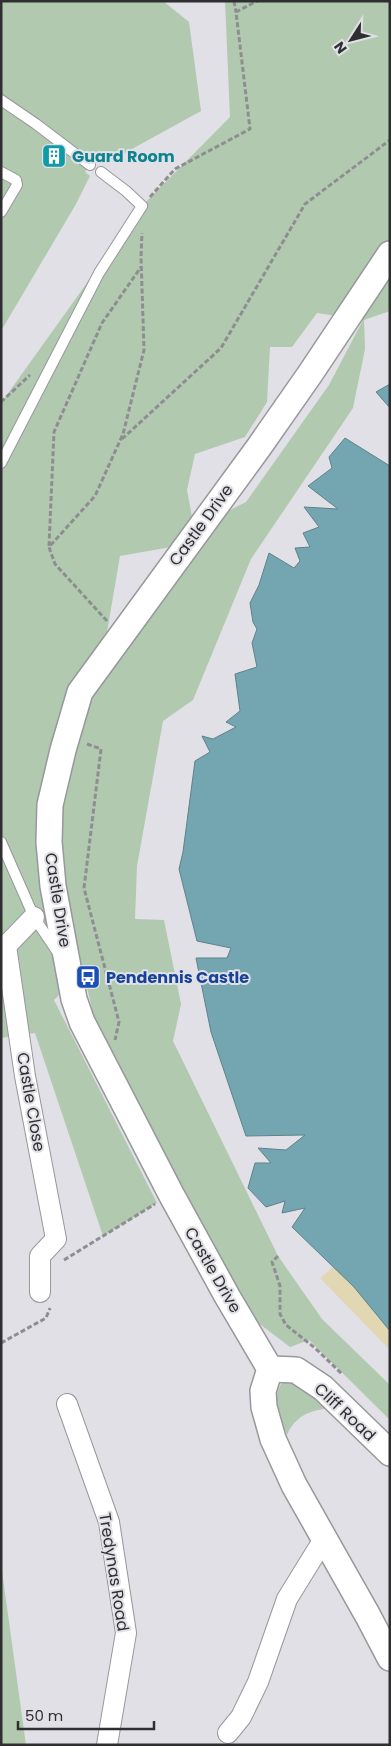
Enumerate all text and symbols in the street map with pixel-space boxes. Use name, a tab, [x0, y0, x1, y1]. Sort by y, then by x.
north arrow	[326, 15, 376, 65]
text: N	[329, 38, 352, 58]
building icon: Guard Room	[41, 143, 67, 169]
place label: Guard Room	[72, 145, 175, 168]
street label: Castle Drive	[164, 480, 238, 570]
street label: Castle Drive	[39, 851, 77, 949]
bus stop icon: Pendennis Castle	[75, 964, 101, 990]
place label: Pendennis Castle	[106, 966, 249, 989]
street label: Castle Close	[11, 1051, 51, 1153]
street label: Castle Drive	[179, 1223, 247, 1317]
street label: Cliff Road	[309, 1377, 381, 1447]
street label: Tredynas Road	[93, 1511, 135, 1633]
scale bar	[18, 1698, 154, 1730]
text: 50 m	[25, 1705, 63, 1726]

